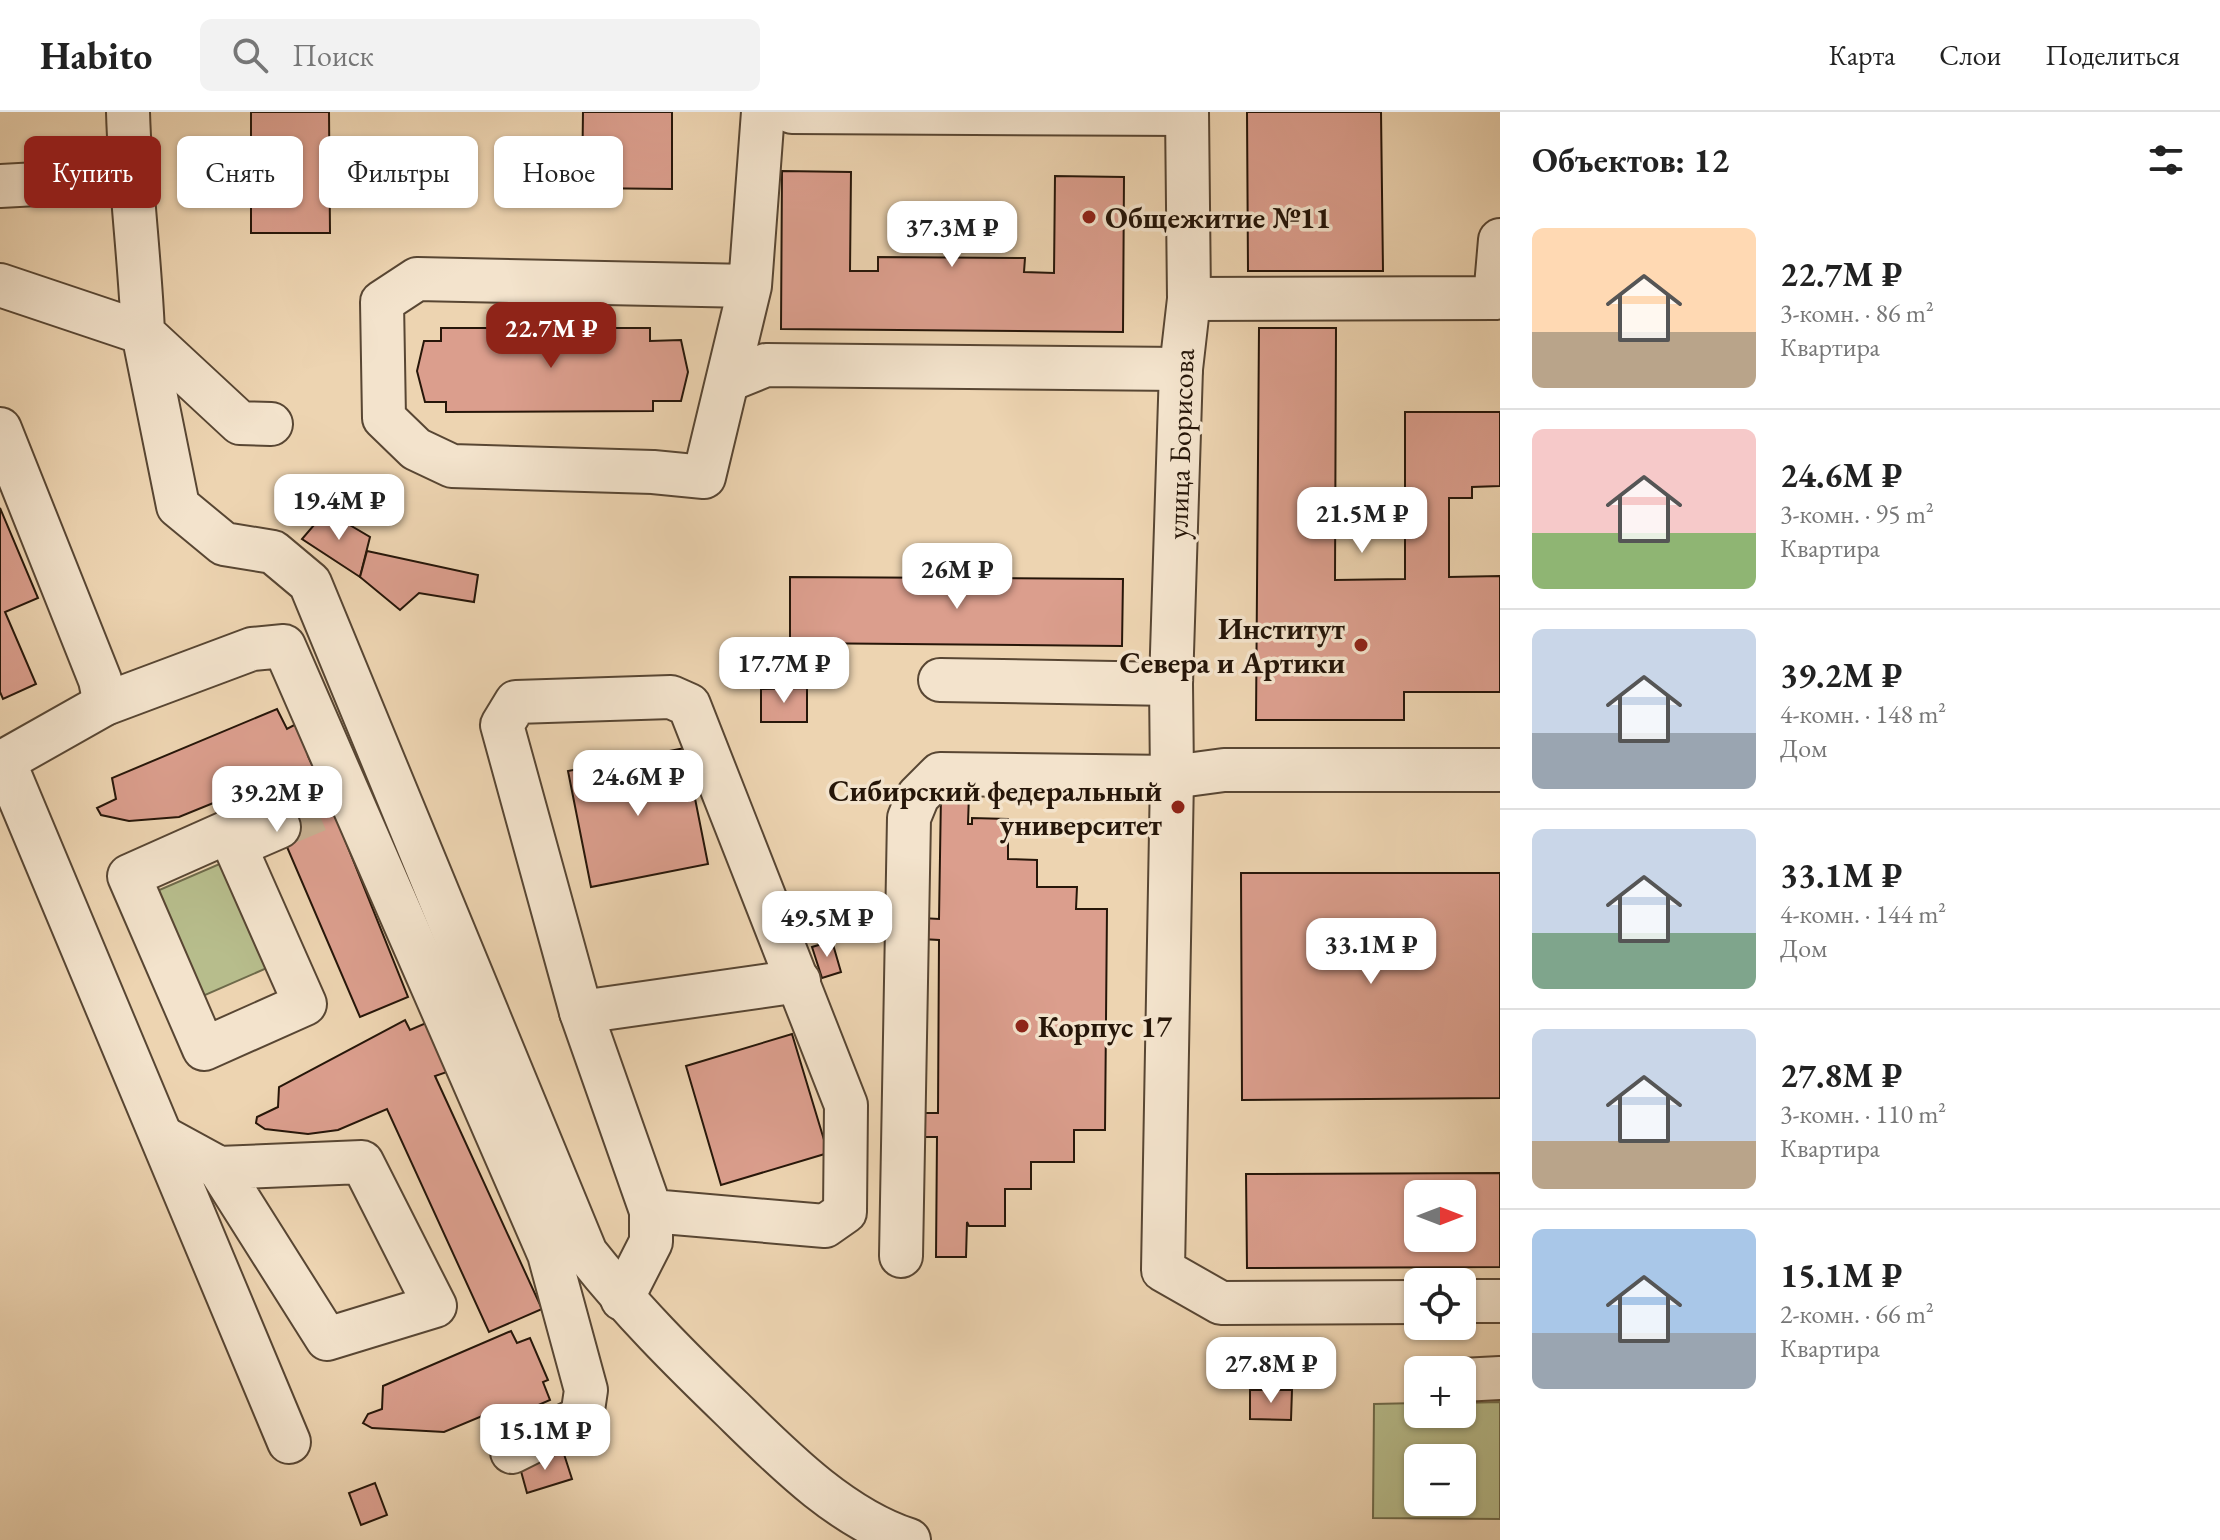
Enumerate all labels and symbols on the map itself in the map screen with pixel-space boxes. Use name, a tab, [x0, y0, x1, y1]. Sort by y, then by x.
place label: Общежитие №11	[1105, 198, 1331, 237]
pin: 37.3M ₽	[878, 201, 1026, 269]
marker: Общежитие №11	[1080, 208, 1098, 226]
pin: 22.7M ₽	[477, 302, 625, 370]
street label: улица Борисова	[1157, 348, 1203, 540]
pin: 19.4M ₽	[265, 474, 413, 542]
pin: 21.5M ₽	[1288, 487, 1436, 555]
pin: 26M ₽	[901, 543, 1013, 611]
place label: Институт Севера и Артики	[1119, 609, 1345, 682]
marker: Институт Севера и Артики	[1352, 636, 1370, 654]
pin: 17.7M ₽	[710, 637, 858, 705]
pin: 24.6M ₽	[564, 750, 712, 818]
pin: 39.2M ₽	[203, 766, 351, 834]
place label: Сибирский федеральный университет	[828, 771, 1162, 844]
marker: Сибирский федеральный университет	[1169, 798, 1187, 816]
pin: 49.5M ₽	[753, 891, 901, 959]
pin: 33.1M ₽	[1297, 918, 1445, 986]
place label: Корпус 17	[1038, 1007, 1172, 1046]
marker: Корпус 17	[1013, 1017, 1031, 1035]
north arrow	[1404, 1180, 1476, 1252]
pin: 27.8M ₽	[1197, 1337, 1345, 1405]
pin: 15.1M ₽	[471, 1404, 619, 1472]

